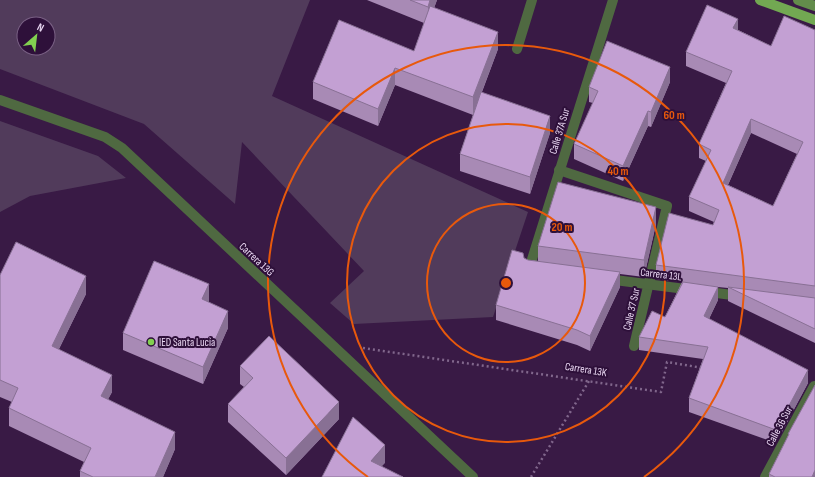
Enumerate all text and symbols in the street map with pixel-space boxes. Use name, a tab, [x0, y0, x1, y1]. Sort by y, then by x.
north arrow	[16, 16, 56, 56]
text: N	[35, 20, 46, 35]
street label: Calle 37A Sur	[546, 107, 573, 156]
text: 60 m	[663, 108, 685, 123]
text: 40 m	[607, 164, 629, 179]
text: 20 m	[552, 220, 572, 235]
street label: Carrera 13G	[237, 240, 277, 279]
street label: Carrera 13L	[640, 266, 682, 283]
centre of rings	[499, 276, 513, 290]
street label: Calle 37 Sur	[620, 287, 643, 331]
place label: IED Santa Lucía	[159, 336, 215, 349]
marker: IED Santa Lucía	[146, 337, 156, 347]
street label: Carrera 13K	[564, 360, 608, 379]
street label: Calle 36 Sur	[764, 404, 795, 448]

